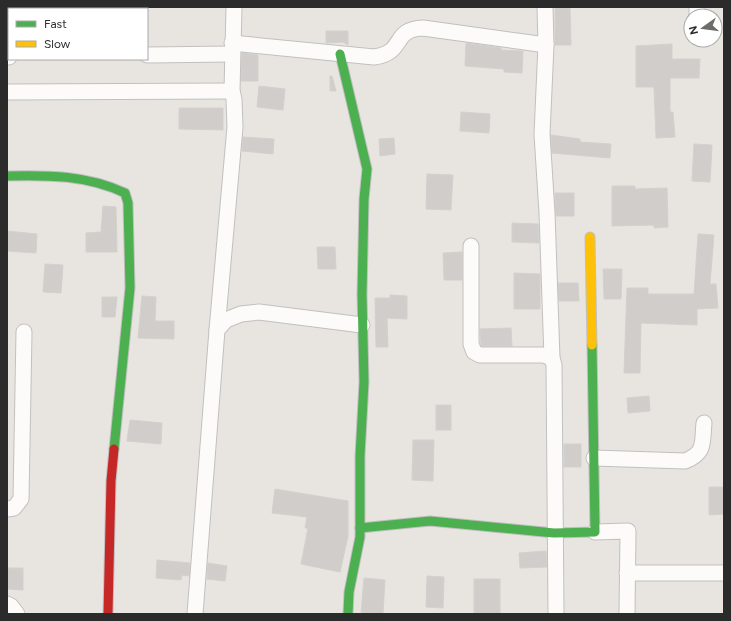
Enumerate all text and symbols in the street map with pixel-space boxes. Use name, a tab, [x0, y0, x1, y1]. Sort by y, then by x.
legend	[8, 8, 148, 60]
north arrow	[683, 8, 723, 48]
text: Fast	[44, 17, 67, 31]
text: N	[686, 25, 701, 36]
text: Slow	[44, 37, 71, 51]

